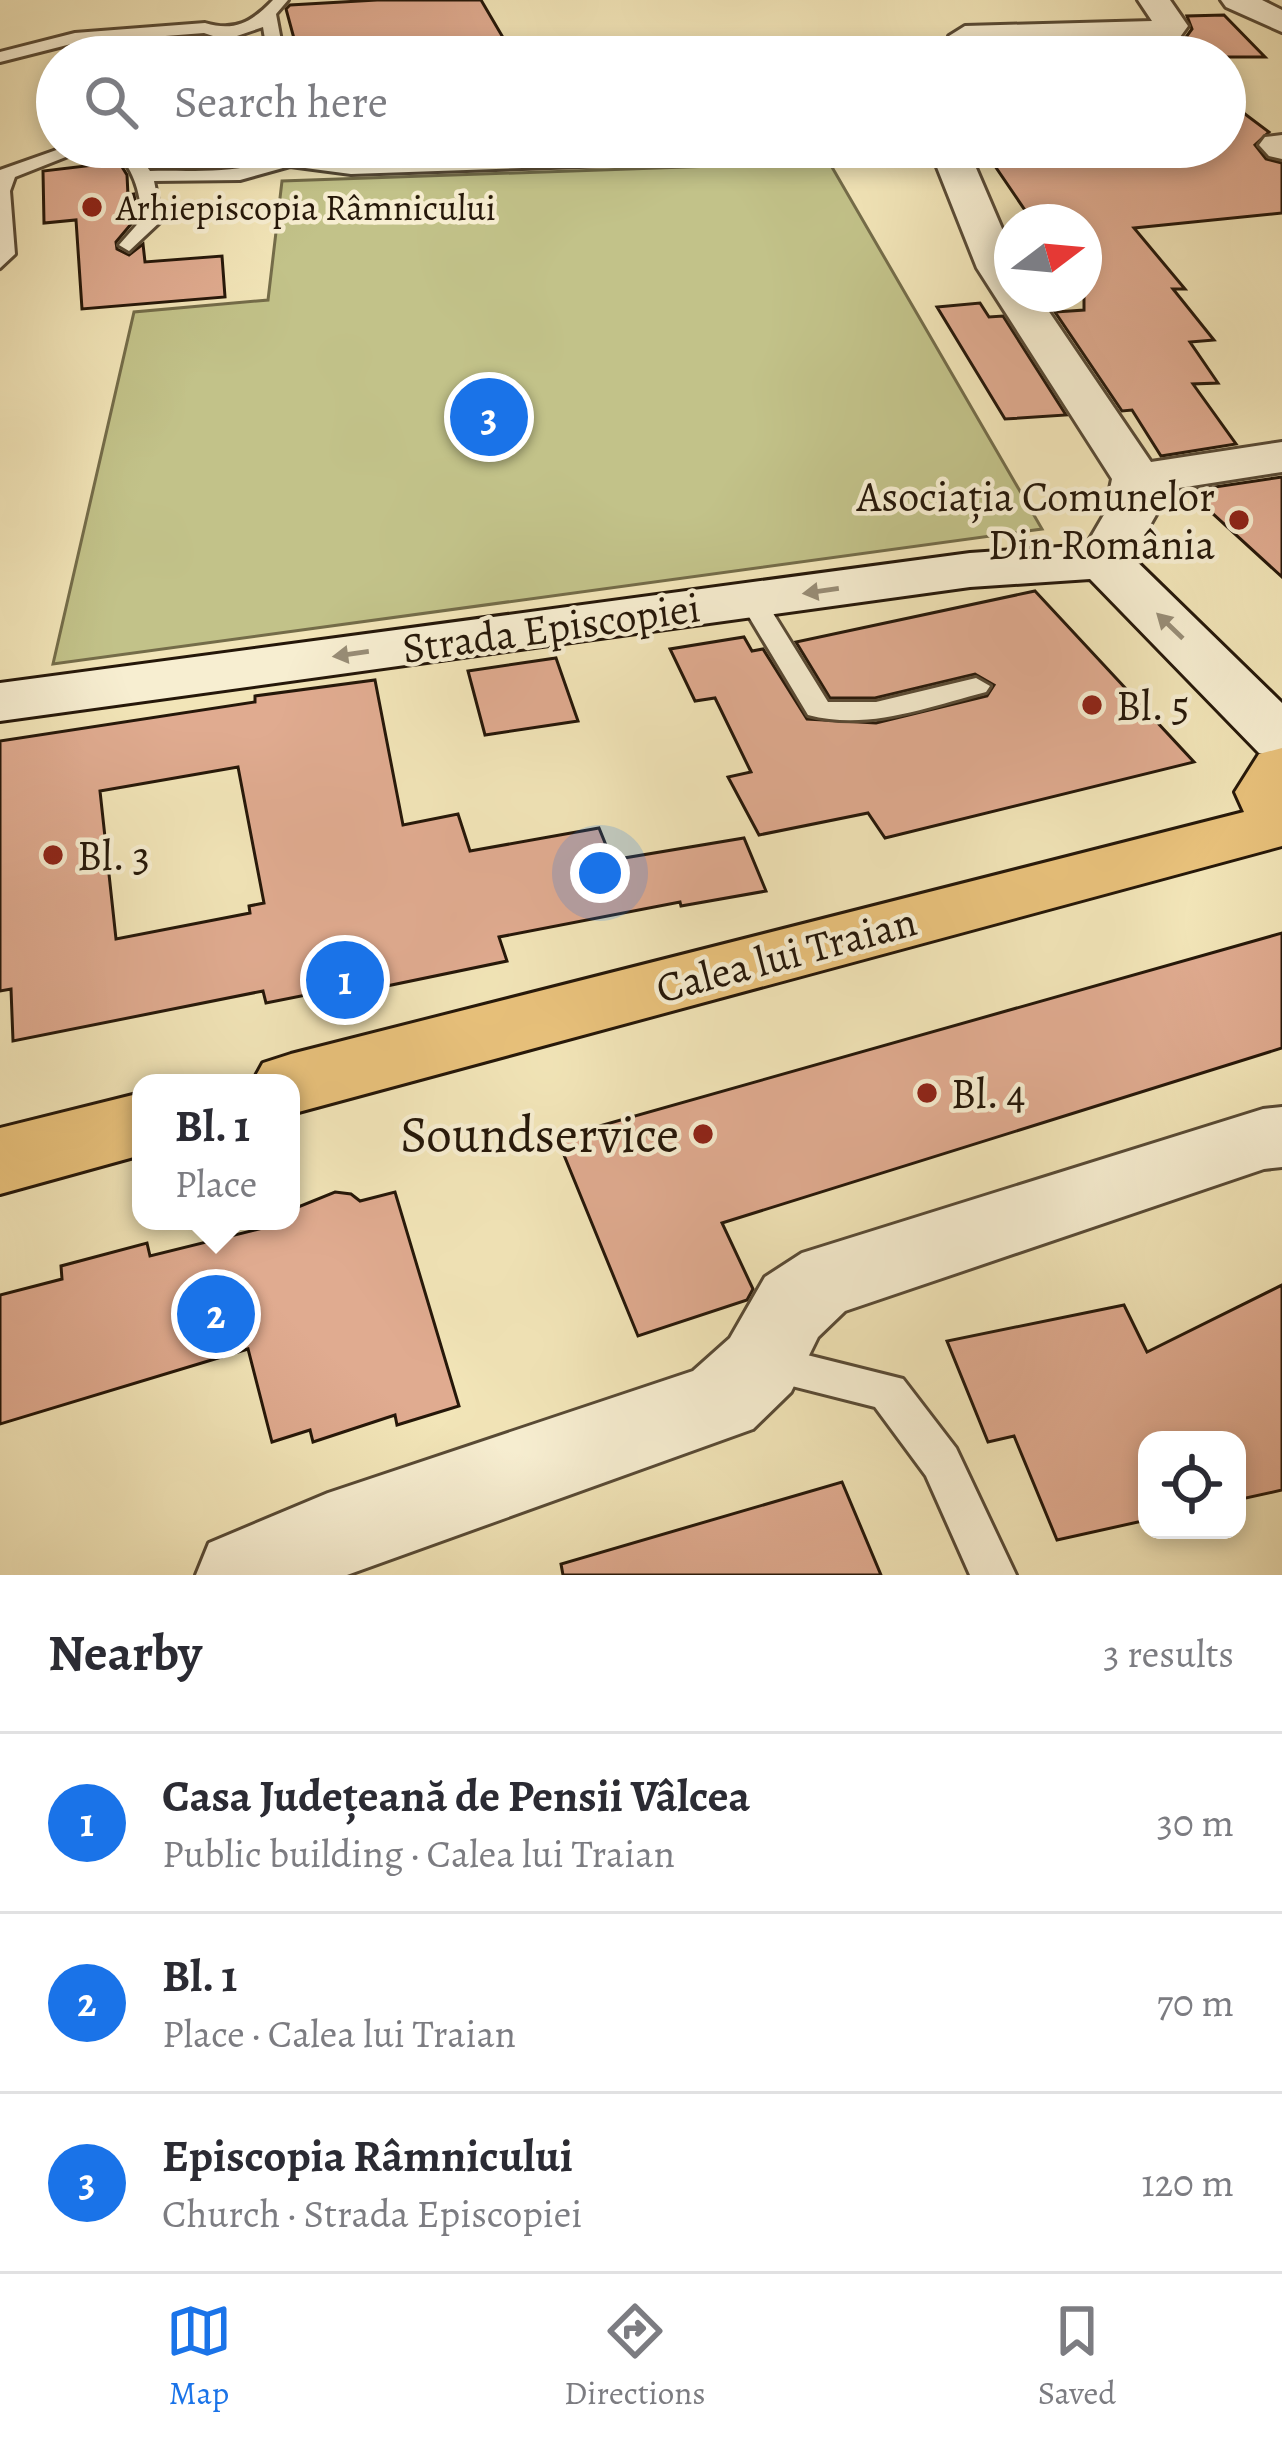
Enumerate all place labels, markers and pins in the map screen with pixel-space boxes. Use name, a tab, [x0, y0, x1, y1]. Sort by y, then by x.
place label: Arhiepiscopia Râmnicului	[115, 183, 496, 232]
marker: Arhiepiscopia Râmnicului	[79, 194, 105, 220]
pin: 3	[450, 372, 528, 462]
place label: Asociația Comunelor Din România	[856, 468, 1215, 573]
marker: Asociația Comunelor Din România	[1226, 507, 1252, 533]
place label: Bl. 5	[1116, 677, 1190, 734]
marker: Bl. 5	[1079, 692, 1105, 718]
place label: Bl. 3	[77, 827, 150, 884]
marker: Bl. 3	[40, 842, 66, 868]
pin: 1	[306, 935, 384, 1025]
place label: Bl. 4	[951, 1065, 1026, 1122]
marker: Bl. 4	[914, 1080, 940, 1106]
place label: Soundservice	[400, 1100, 679, 1170]
marker: Soundservice	[690, 1121, 716, 1147]
pin: 2	[177, 1269, 255, 1359]

